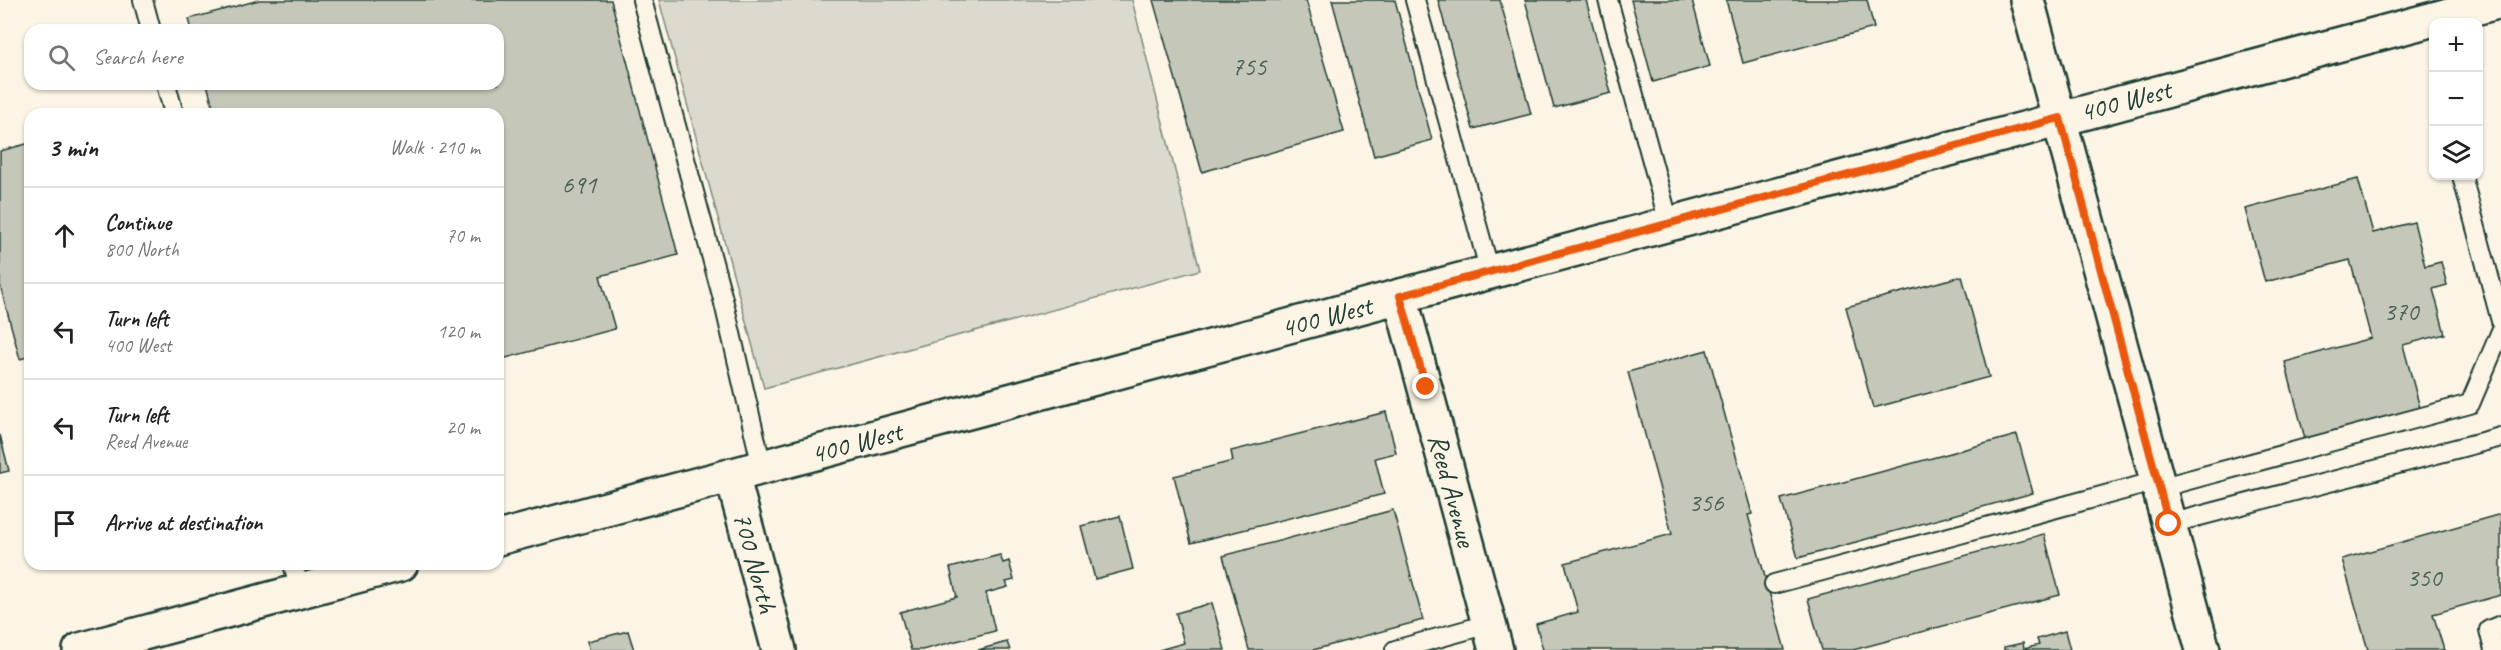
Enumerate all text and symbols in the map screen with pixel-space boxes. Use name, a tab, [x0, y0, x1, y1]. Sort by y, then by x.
map controls	[2429, 18, 2483, 180]
button: +	[2429, 18, 2483, 72]
search box	[24, 24, 504, 90]
icon: search	[45, 41, 78, 74]
text: Search here	[93, 43, 183, 71]
house number: 755	[1231, 50, 1268, 83]
street label: 400 West	[2076, 71, 2177, 129]
button: −	[2429, 72, 2483, 126]
button: layers	[2429, 126, 2483, 180]
text: 3 min	[48, 131, 98, 164]
text: Walk · 210 m	[390, 135, 480, 160]
house number: 691	[561, 168, 598, 201]
text: Continue	[105, 209, 171, 237]
icon: ahead	[48, 219, 81, 252]
text: 70 m	[446, 223, 480, 248]
text: 800 North	[105, 237, 179, 262]
street label: 400 West	[1277, 287, 1378, 345]
house number: 370	[2383, 295, 2421, 328]
text: Turn left	[105, 305, 169, 333]
icon: left	[48, 315, 81, 348]
text: 120 m	[437, 319, 480, 344]
text: 400 West	[105, 333, 171, 358]
route end	[1412, 373, 1438, 399]
text: Turn left	[105, 401, 169, 429]
icon: left	[48, 411, 81, 444]
street label: 400 West	[807, 413, 908, 471]
text: 20 m	[446, 415, 480, 440]
text: Reed Avenue	[105, 429, 187, 454]
street label: Reed Avenue	[1421, 430, 1485, 552]
house number: 356	[1688, 486, 1725, 519]
icon: arrive	[48, 507, 81, 540]
street label: 700 North	[725, 508, 786, 617]
text: Arrive at destination	[105, 509, 262, 537]
route start	[2155, 510, 2181, 536]
house number: 350	[2406, 561, 2444, 594]

